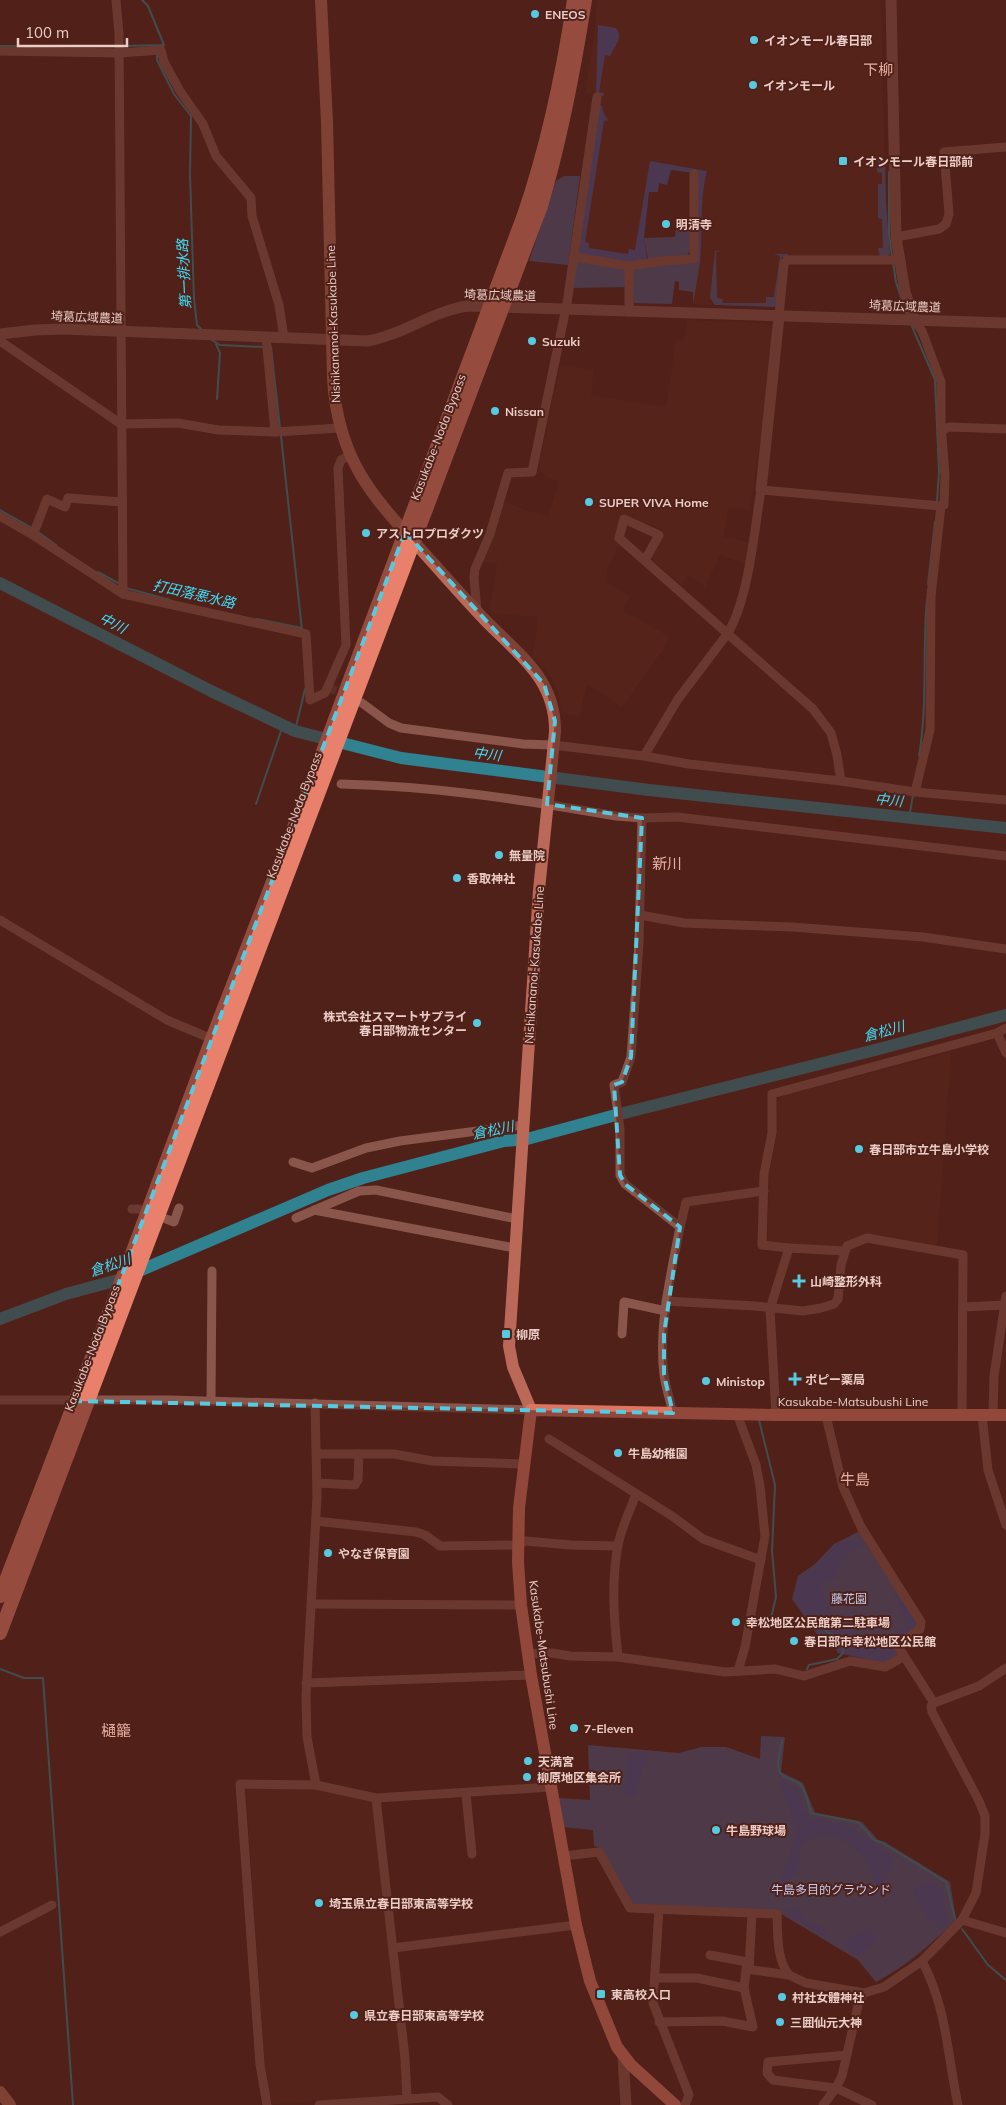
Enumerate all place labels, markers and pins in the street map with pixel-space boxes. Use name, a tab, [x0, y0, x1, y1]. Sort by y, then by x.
place label: ENEOS	[545, 7, 586, 22]
marker: ENEOS	[529, 8, 541, 20]
place label: イオンモール春日部	[764, 33, 872, 48]
marker: イオンモール春日部	[748, 34, 760, 46]
place label: イオンモール	[763, 78, 835, 93]
marker: イオンモール	[747, 79, 759, 91]
place label: イオンモール春日部前	[853, 154, 973, 169]
marker: イオンモール春日部前	[837, 155, 849, 167]
place label: 明清寺	[676, 217, 712, 232]
marker: 明清寺	[660, 218, 672, 230]
place label: Suzuki	[542, 334, 580, 349]
marker: Suzuki	[526, 335, 538, 347]
place label: Nissan	[505, 404, 544, 419]
marker: Nissan	[489, 405, 501, 417]
place label: SUPER VIVA Home	[599, 495, 709, 510]
marker: SUPER VIVA Home	[583, 496, 595, 508]
place label: アストロプロダクツ	[376, 526, 484, 541]
marker: アストロプロダクツ	[360, 527, 372, 539]
place label: 無量院	[509, 848, 545, 863]
marker: 無量院	[493, 849, 505, 861]
place label: 香取神社	[467, 871, 515, 886]
marker: 香取神社	[451, 872, 463, 884]
place label: 株式会社スマートサプライ 春日部物流センター	[323, 1009, 467, 1038]
marker: 株式会社スマートサプライ 春日部物流センター	[471, 1017, 483, 1029]
place label: 春日部市立牛島小学校	[869, 1142, 989, 1157]
marker: 春日部市立牛島小学校	[853, 1143, 865, 1155]
marker: 山崎整形外科	[792, 1274, 806, 1288]
place label: 山崎整形外科	[810, 1274, 882, 1289]
place label: 柳原	[516, 1327, 540, 1342]
marker: 柳原	[500, 1328, 512, 1340]
place label: ポピー薬局	[805, 1372, 865, 1387]
marker: ポピー薬局	[789, 1373, 801, 1385]
place label: Ministop	[716, 1374, 765, 1389]
marker: Ministop	[700, 1375, 712, 1387]
place label: 牛島幼稚園	[628, 1446, 688, 1461]
marker: 牛島幼稚園	[612, 1447, 624, 1459]
place label: やなぎ保育園	[338, 1546, 410, 1561]
marker: やなぎ保育園	[322, 1547, 334, 1559]
place label: 幸松地区公民館第二駐車場	[746, 1615, 890, 1630]
marker: 幸松地区公民館第二駐車場	[730, 1616, 742, 1628]
place label: 春日部市幸松地区公民館	[804, 1634, 936, 1649]
marker: 春日部市幸松地区公民館	[788, 1635, 800, 1647]
place label: 7-Eleven	[584, 1721, 633, 1736]
marker: 7-Eleven	[568, 1722, 580, 1734]
place label: 天満宮	[538, 1754, 574, 1769]
marker: 天満宮	[522, 1755, 534, 1767]
place label: 柳原地区集会所	[537, 1770, 621, 1785]
marker: 柳原地区集会所	[521, 1771, 533, 1783]
place label: 牛島野球場	[726, 1823, 786, 1838]
marker: 牛島野球場	[710, 1824, 722, 1836]
place label: 埼玉県立春日部東高等学校	[329, 1896, 473, 1911]
marker: 埼玉県立春日部東高等学校	[313, 1897, 325, 1909]
place label: 東高校入口	[611, 1987, 671, 2002]
marker: 東高校入口	[595, 1988, 607, 2000]
place label: 村社女體神社	[792, 1990, 864, 2005]
marker: 村社女體神社	[776, 1991, 788, 2003]
place label: 県立春日部東高等学校	[364, 2008, 484, 2023]
marker: 県立春日部東高等学校	[348, 2009, 360, 2021]
place label: 三囲仙元大神	[790, 2015, 862, 2030]
marker: 三囲仙元大神	[774, 2016, 786, 2028]

